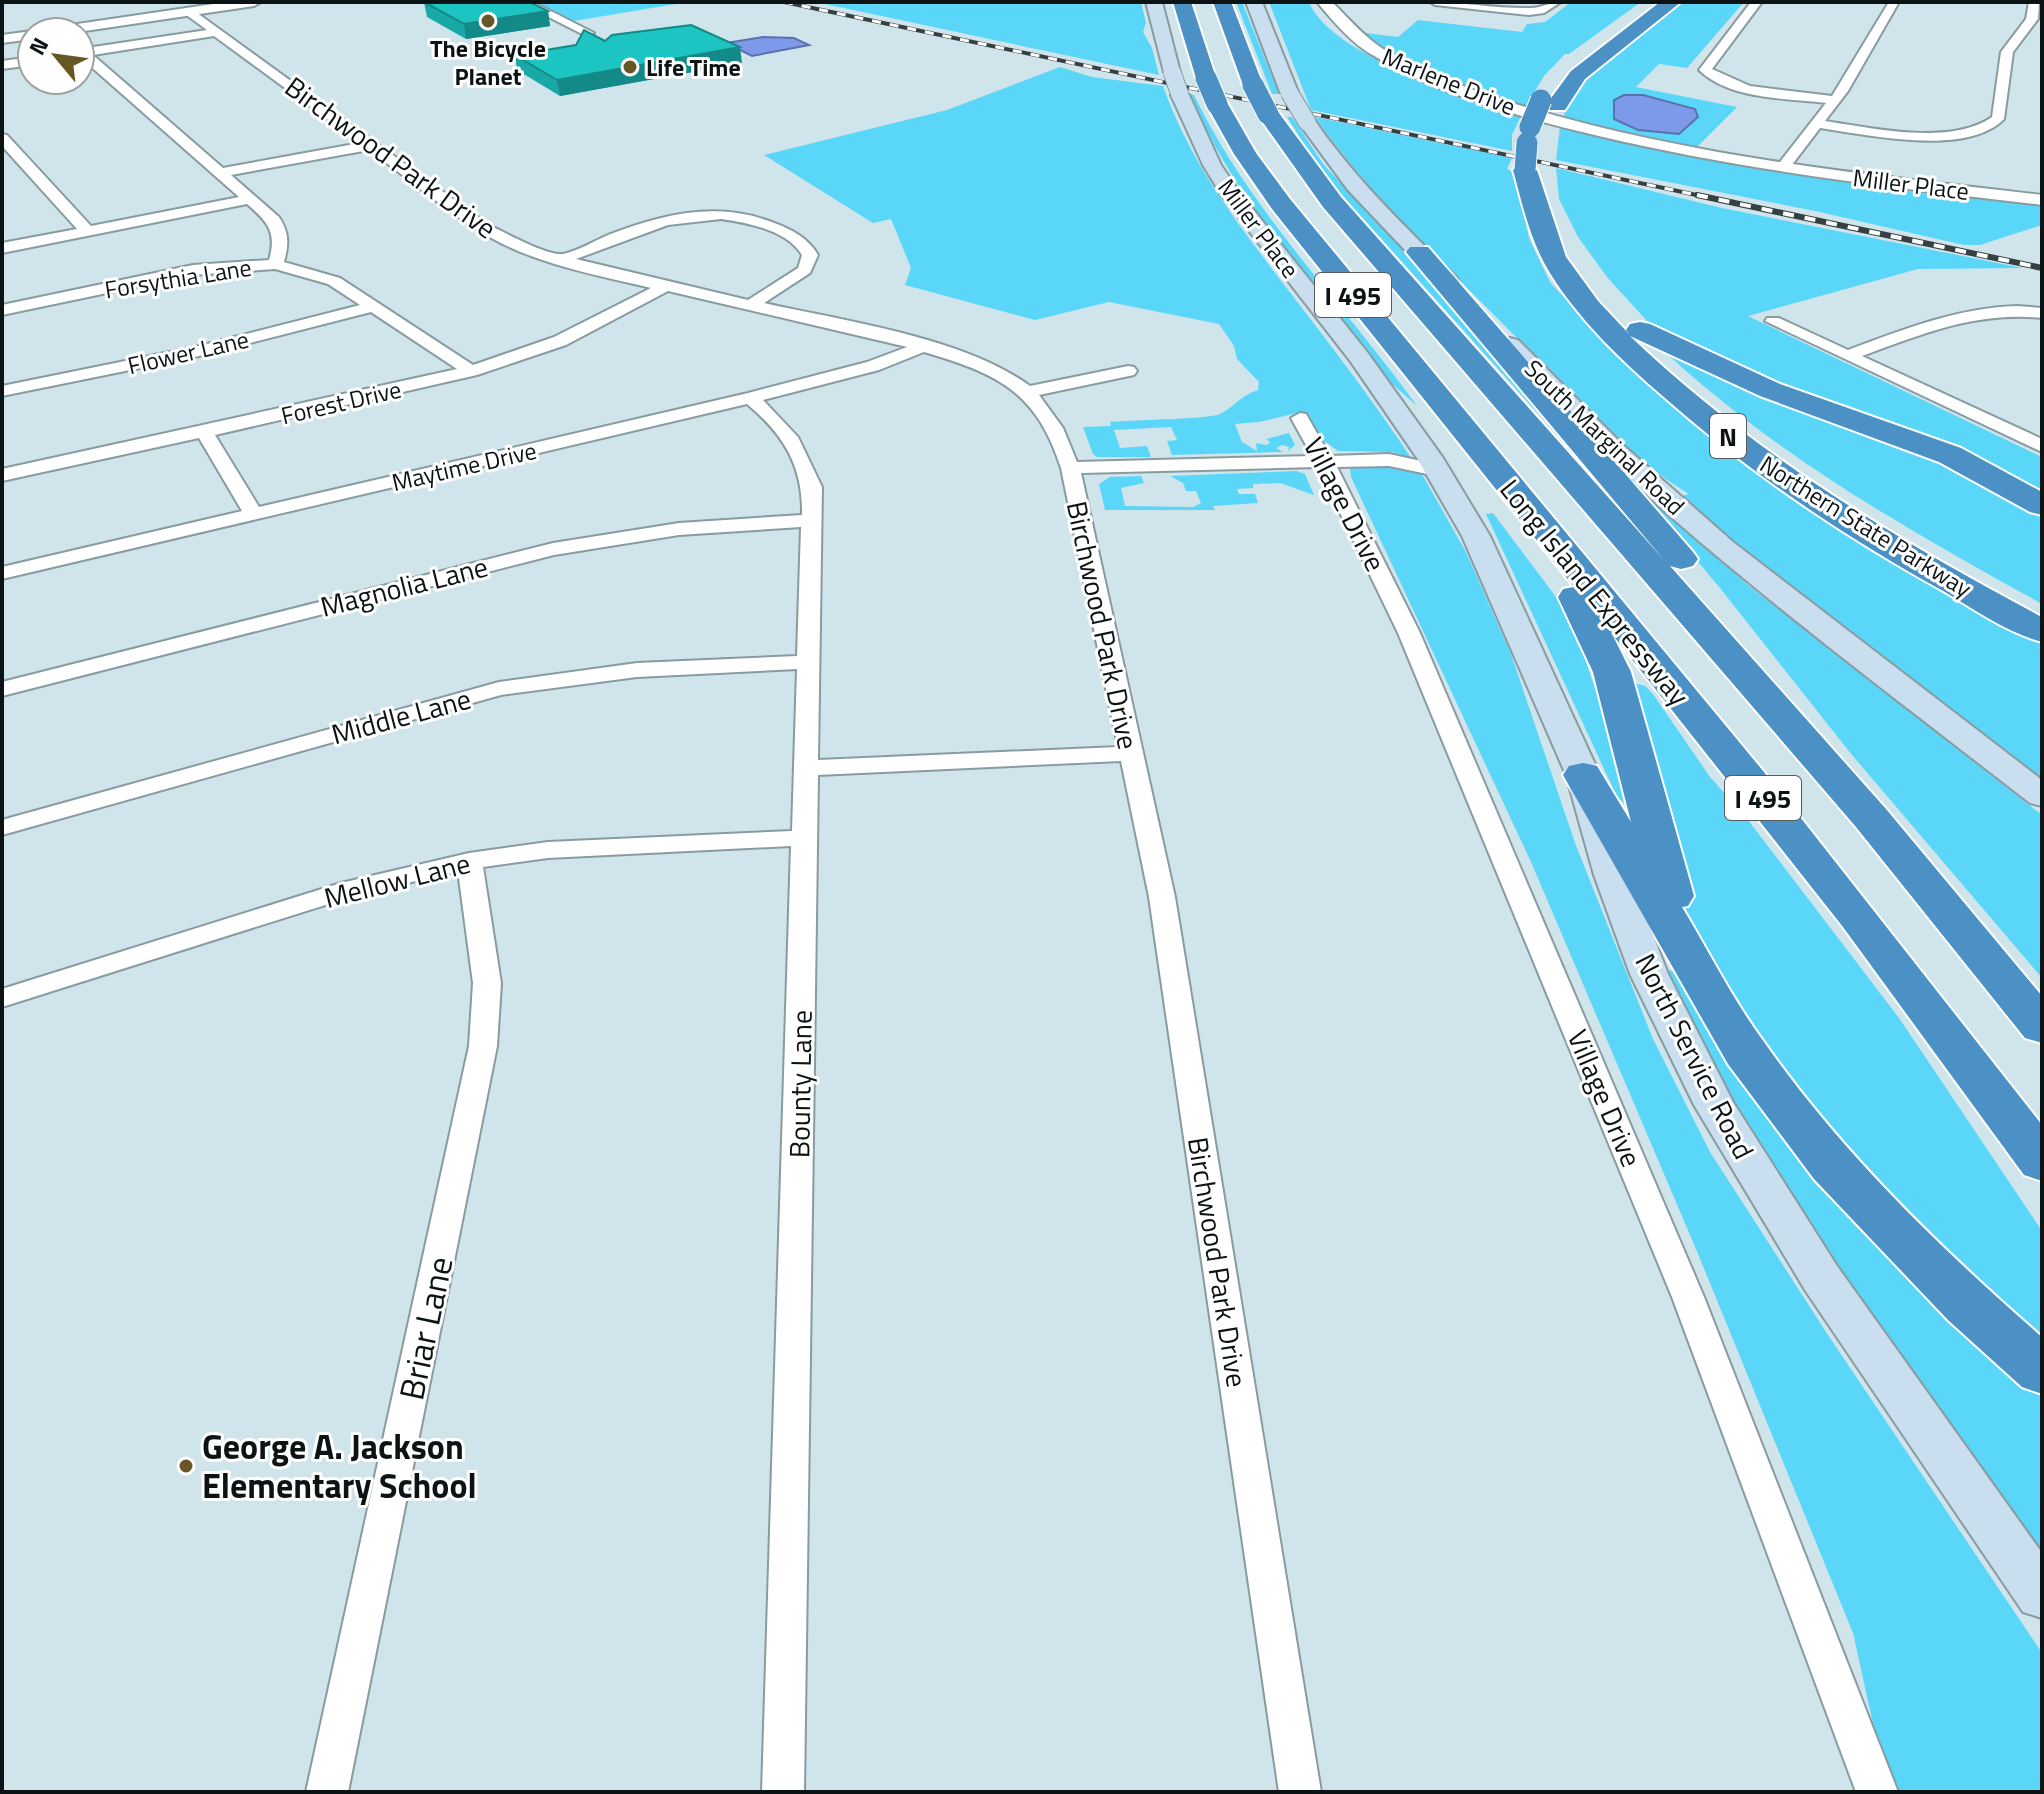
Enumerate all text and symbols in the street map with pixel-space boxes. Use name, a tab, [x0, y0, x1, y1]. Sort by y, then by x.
marker: The Bicycle Planet	[479, 12, 497, 30]
north arrow	[16, 16, 96, 96]
place label: The Bicycle Planet	[430, 30, 546, 94]
text: N	[20, 31, 57, 61]
street label: Marlene Drive	[1377, 38, 1521, 124]
place label: Life Time	[646, 49, 741, 85]
marker: Life Time	[621, 58, 639, 76]
street label: Birchwood Park Drive	[276, 65, 506, 249]
street label: Miller Place	[1851, 159, 1971, 209]
street label: Miller Place	[1210, 171, 1308, 285]
street label: Forsythia Lane	[102, 249, 254, 307]
road number: I 495	[1315, 273, 1391, 317]
street label: Flower Lane	[124, 321, 252, 383]
street label: South Marginal Road	[1517, 351, 1693, 523]
street label: Forest Drive	[277, 371, 405, 433]
road number: N	[1710, 414, 1746, 458]
street label: Village Drive	[1293, 429, 1397, 579]
street label: Maytime Drive	[388, 432, 540, 500]
street label: Northern State Parkway	[1753, 446, 1979, 606]
street label: Long Island Expressway	[1490, 469, 1700, 715]
street label: Birchwood Park Drive	[1056, 497, 1150, 753]
street label: Magnolia Lane	[316, 544, 492, 628]
street label: Middle Lane	[327, 677, 475, 755]
road number: I 495	[1725, 776, 1801, 820]
street label: Mellow Lane	[319, 841, 475, 919]
street label: North Service Road	[1625, 946, 1765, 1166]
street label: Bounty Lane	[777, 1010, 823, 1158]
street label: Village Drive	[1557, 1023, 1653, 1173]
street label: Birchwood Park Drive	[1177, 1134, 1259, 1390]
street label: Briar Lane	[384, 1252, 466, 1404]
place label: George A. Jackson Elementary School	[202, 1420, 477, 1511]
marker: George A. Jackson Elementary School	[177, 1457, 195, 1475]

